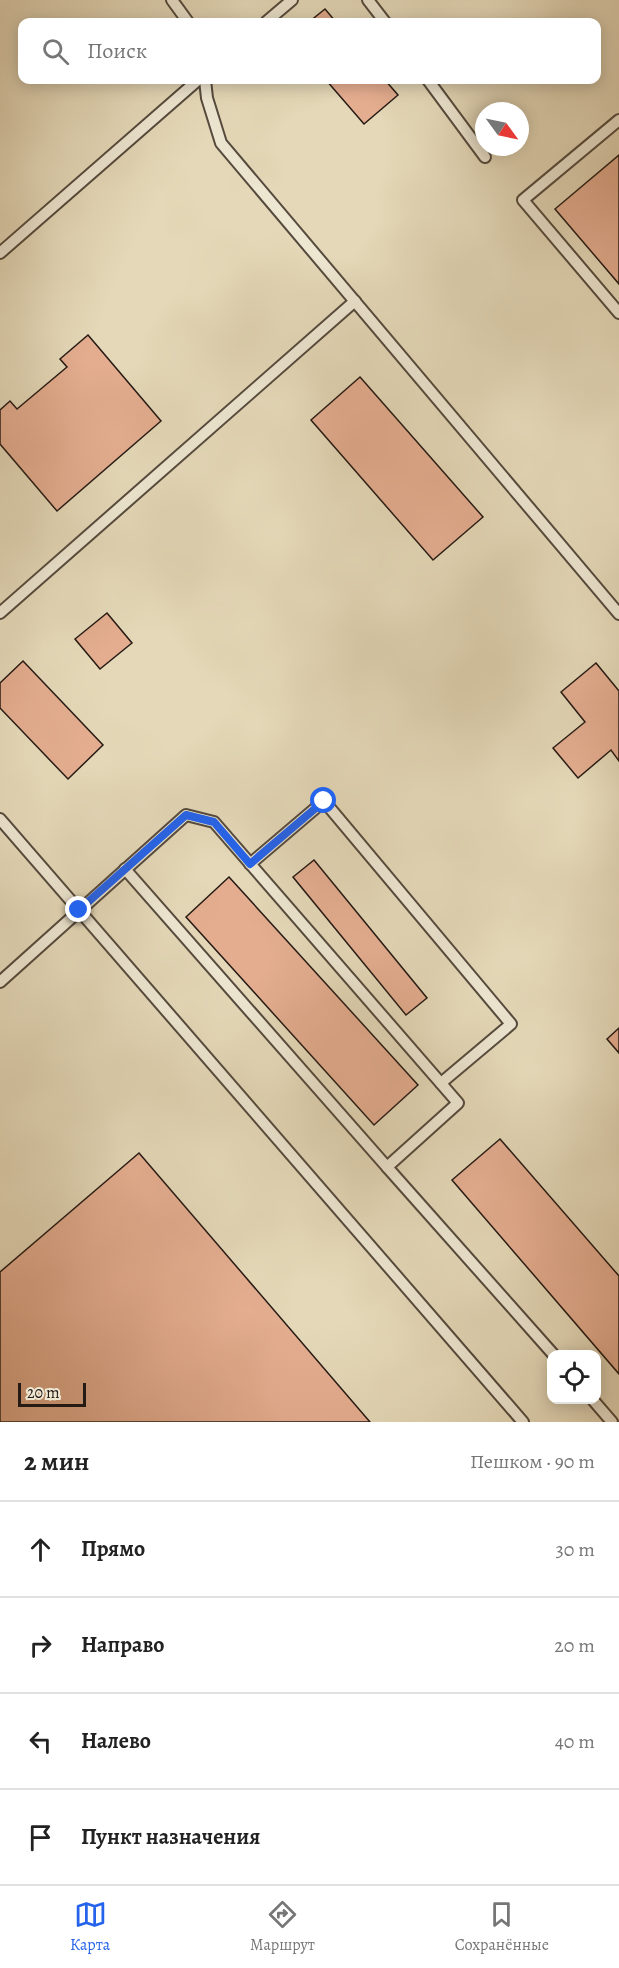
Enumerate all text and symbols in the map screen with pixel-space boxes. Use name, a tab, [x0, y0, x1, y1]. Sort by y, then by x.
search box	[18, 18, 601, 84]
icon: search	[39, 35, 72, 68]
text: Поиск	[87, 36, 147, 66]
north arrow	[475, 102, 529, 156]
route start	[310, 787, 336, 813]
route end	[65, 896, 91, 922]
map controls	[547, 1350, 601, 1404]
button: locate	[547, 1350, 601, 1404]
scale bar	[18, 1380, 86, 1408]
text: 20 m	[27, 1382, 60, 1404]
text: 2 мин	[24, 1444, 89, 1479]
text: Пешком · 90 m	[470, 1448, 595, 1475]
icon: ahead	[24, 1533, 57, 1566]
text: Прямо	[81, 1534, 145, 1564]
text: 30 m	[555, 1536, 595, 1563]
icon: right	[24, 1629, 57, 1662]
text: Направо	[81, 1630, 164, 1660]
text: 20 m	[554, 1632, 595, 1659]
icon: left	[24, 1725, 57, 1758]
text: Налево	[81, 1726, 151, 1756]
text: 40 m	[555, 1728, 595, 1755]
icon: arrive	[24, 1821, 57, 1854]
text: Пункт назначения	[81, 1822, 260, 1852]
tab: Карта	[70, 1898, 110, 1956]
tab: Маршрут	[250, 1898, 315, 1956]
tab: Сохранённые	[455, 1898, 549, 1956]

